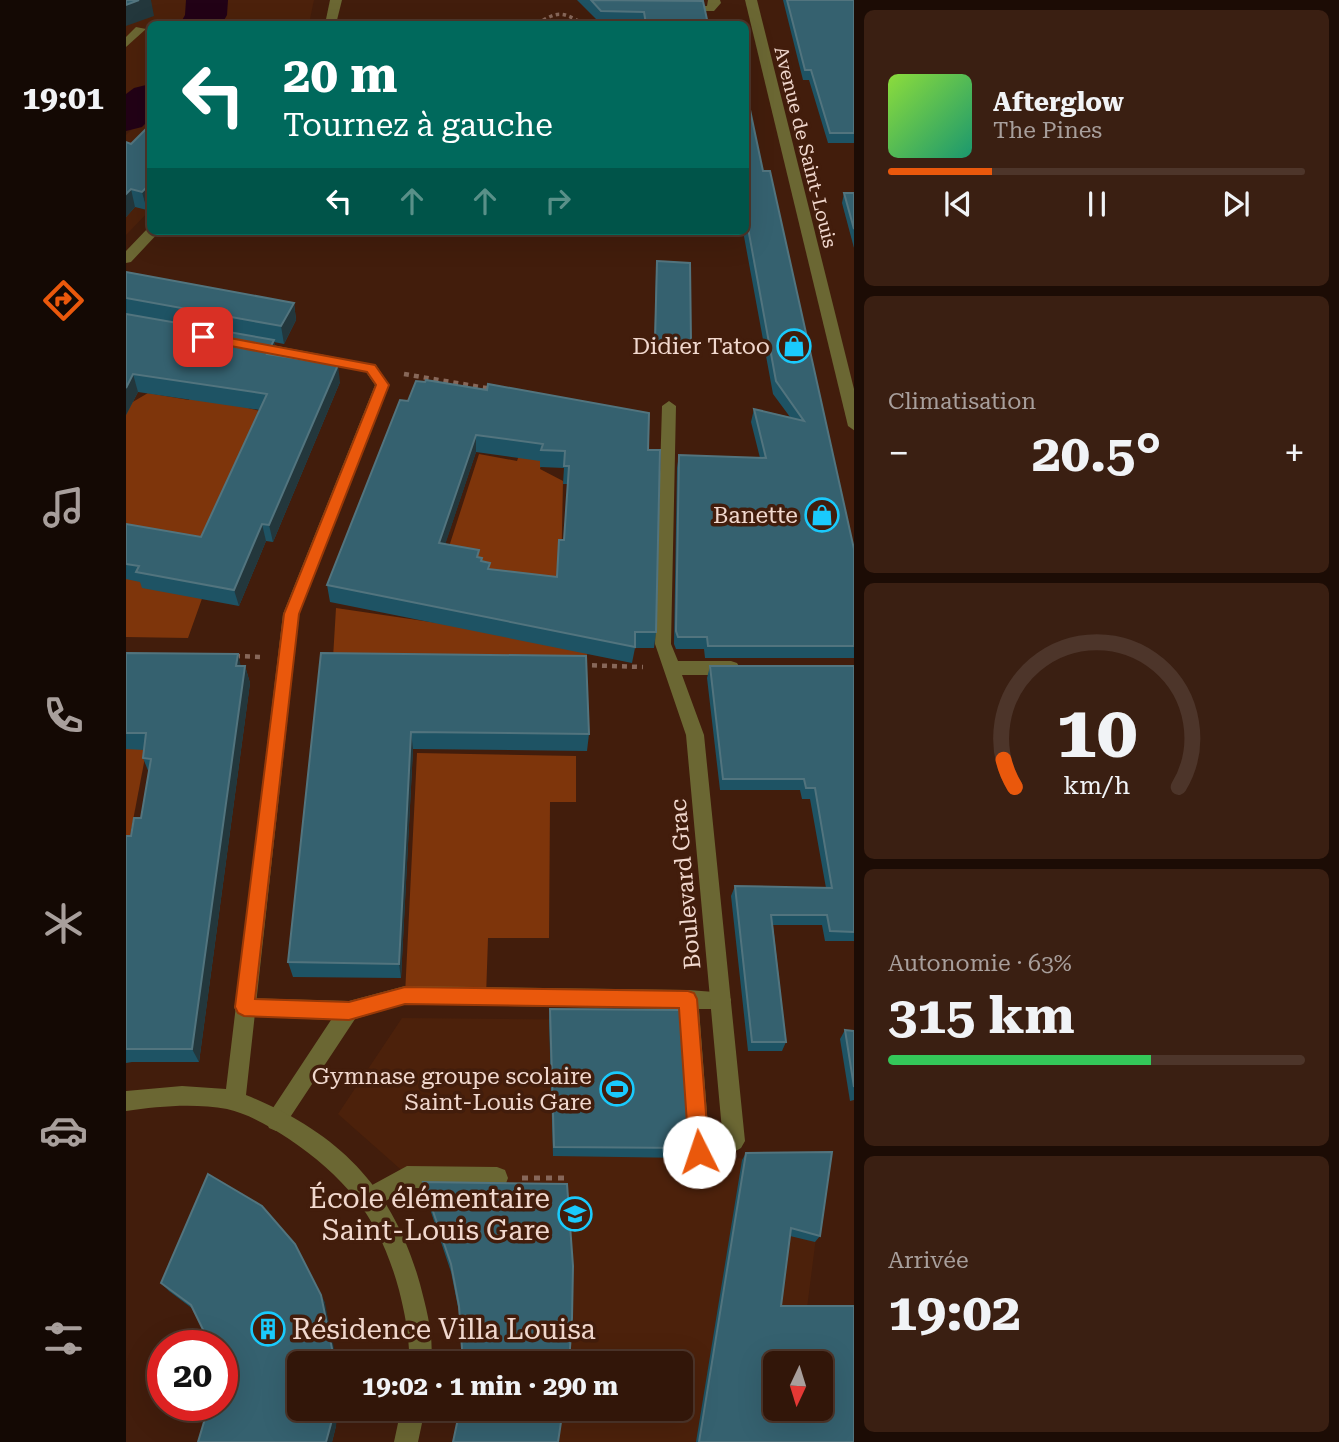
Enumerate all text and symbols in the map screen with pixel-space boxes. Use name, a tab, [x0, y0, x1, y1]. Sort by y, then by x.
street label: Avenue de Saint-Louis	[769, 44, 842, 250]
text: 20 m	[283, 47, 398, 104]
icon: left	[168, 49, 259, 140]
text: 19:01	[22, 79, 104, 117]
text: Afterglow	[993, 87, 1124, 117]
text: Tournez à gauche	[283, 106, 553, 144]
text: The Pines	[993, 117, 1102, 144]
icon: left	[320, 182, 358, 220]
icon: ahead	[393, 182, 431, 220]
icon: ahead	[466, 182, 504, 220]
icon: right	[539, 182, 577, 220]
icon: previous	[939, 185, 977, 223]
icon: pause	[1078, 185, 1116, 223]
icon: next	[1217, 185, 1255, 223]
icon: directions	[39, 276, 88, 325]
pin	[173, 307, 233, 367]
icon: arrive	[184, 318, 222, 356]
shop icon: Didier Tatoo	[775, 327, 813, 365]
place label: Didier Tatoo	[632, 333, 770, 360]
text: Climatisation	[888, 388, 1036, 415]
text: 20.5°	[1032, 423, 1161, 484]
text: −	[888, 431, 909, 475]
text: +	[1284, 431, 1305, 475]
icon: music	[39, 483, 88, 532]
shop icon: Banette	[803, 496, 841, 534]
place label: Banette	[713, 502, 798, 529]
text: 10	[1056, 690, 1137, 775]
icon: phone	[39, 691, 88, 740]
text: km/h	[1063, 771, 1130, 800]
street label: Boulevard Grac	[665, 798, 706, 970]
icon: climate	[39, 899, 88, 948]
text: Autonomie · 63%	[888, 950, 1072, 977]
text: 315 km	[888, 985, 1075, 1046]
place label: Gymnase groupe scolaire Saint-Louis Gare	[312, 1063, 592, 1116]
sports icon: Gymnase groupe scolaire Saint-Louis Gare	[598, 1070, 636, 1108]
icon: car	[39, 1106, 88, 1155]
position arrow	[662, 1115, 736, 1189]
place label: École élémentaire Saint-Louis Gare	[309, 1181, 550, 1247]
school or university icon: École élémentaire Saint-Louis Gare	[556, 1195, 594, 1233]
text: Arrivée	[888, 1247, 969, 1274]
text: 19:02	[888, 1282, 1021, 1343]
building icon: Résidence Villa Louisa	[249, 1310, 287, 1348]
place label: Résidence Villa Louisa	[292, 1313, 596, 1346]
icon: filters	[39, 1314, 88, 1363]
speed limit sign: 20	[147, 1330, 238, 1421]
north arrow	[763, 1351, 833, 1421]
map controls	[763, 1351, 833, 1421]
text: 19:02 · 1 min · 290 m	[362, 1371, 618, 1401]

